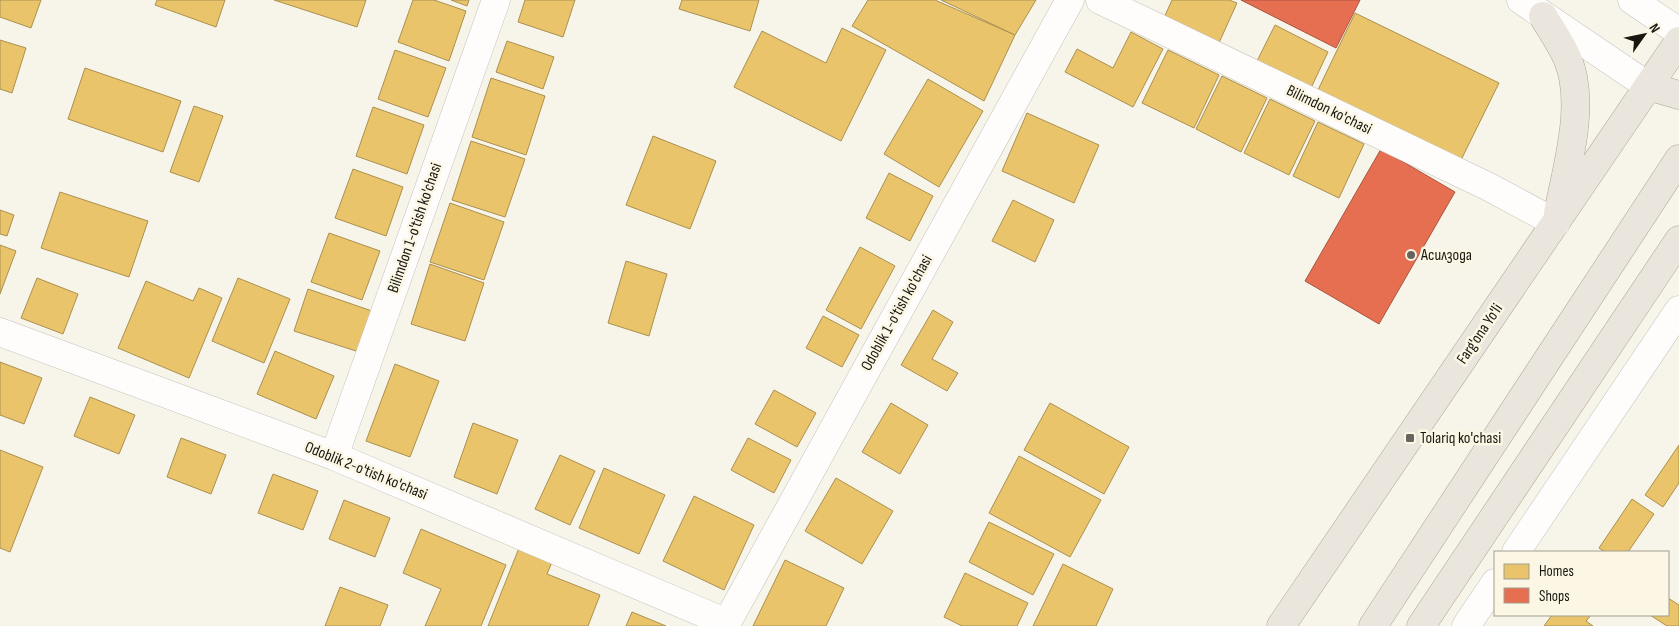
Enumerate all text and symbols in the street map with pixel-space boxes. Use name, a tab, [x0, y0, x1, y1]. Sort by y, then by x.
north arrow	[1619, 10, 1669, 60]
text: N	[1645, 20, 1664, 36]
street label: Bilimdon ko'chasi	[1283, 81, 1375, 139]
street label: Bilimdon 1-o'tish ko'chasi	[384, 161, 446, 295]
place label: Асилзода	[1420, 246, 1472, 265]
marker: Асилзода	[1405, 249, 1417, 261]
street label: Odoblik 1-o'tish ko'chasi	[857, 252, 937, 374]
street label: Farg'ona Yo'li	[1453, 300, 1507, 368]
place label: Tolariq ko'chasi	[1420, 429, 1501, 448]
marker: Tolariq ko'chasi	[1404, 432, 1416, 444]
street label: Odoblik 2-o'tish ko'chasi	[302, 438, 430, 504]
legend	[1494, 551, 1669, 616]
text: Homes	[1539, 562, 1574, 581]
text: Shops	[1539, 587, 1570, 606]

